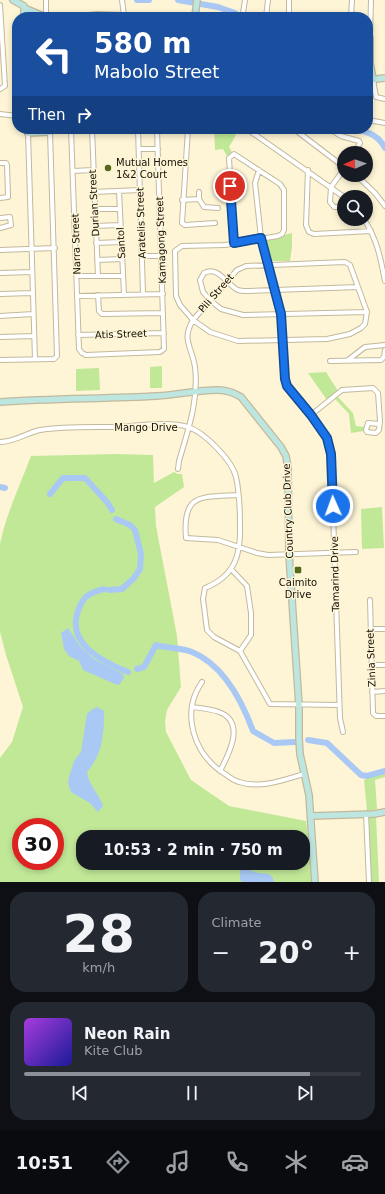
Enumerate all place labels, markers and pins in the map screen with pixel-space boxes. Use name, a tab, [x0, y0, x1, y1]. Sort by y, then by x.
place label: Mutual Homes 1&2 Court	[116, 157, 188, 180]
marker: Mutual Homes 1&2 Court	[103, 163, 113, 173]
pin	[213, 169, 247, 203]
marker: Caimito Drive	[293, 565, 303, 575]
place label: Caimito Drive	[279, 577, 317, 600]

